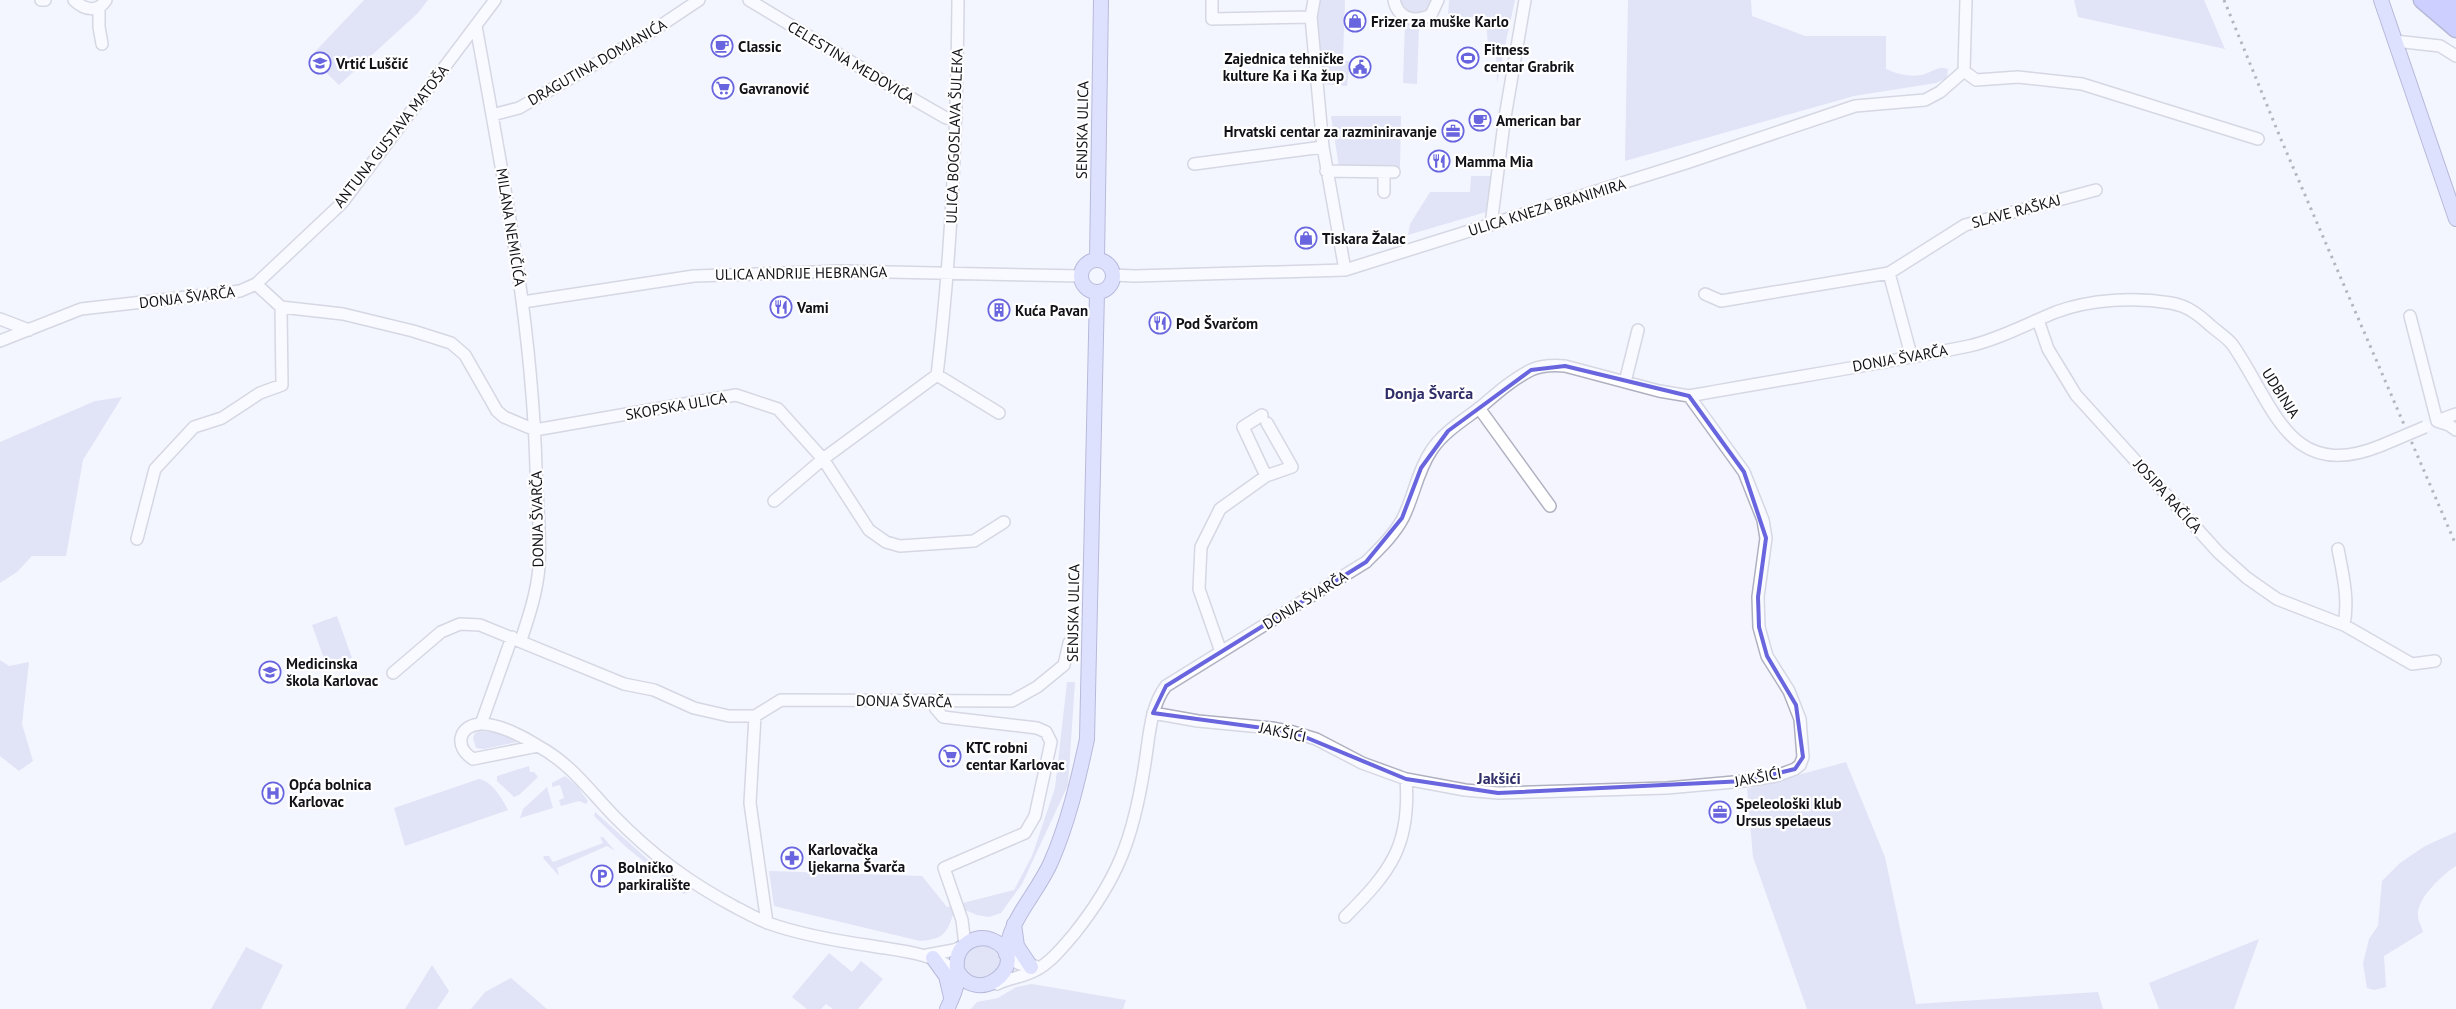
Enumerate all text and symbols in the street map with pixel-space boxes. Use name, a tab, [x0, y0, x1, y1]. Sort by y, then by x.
shop icon: Frizer za muške Karlo	[1343, 9, 1367, 33]
place label: Frizer za muške Karlo	[1371, 12, 1509, 31]
street label: DRAGUTINA DOMJANIĆA	[524, 14, 670, 110]
street label: CELESTINA MEDOVIĆA	[784, 17, 918, 108]
cafe icon: Classic	[710, 34, 734, 58]
place label: Classic	[738, 37, 782, 56]
place label: Fitness centar Grabrik	[1484, 40, 1575, 76]
sports icon: Fitness centar Grabrik	[1456, 46, 1480, 70]
street label: ULICA BOGOSLAVA ŠULEKA	[941, 48, 967, 224]
place label: Zajednica tehničke kulture Ka i Ka žup	[1223, 49, 1344, 85]
school or university icon: Vrtić Luščić	[308, 51, 332, 75]
place label: Vrtić Luščić	[335, 54, 409, 73]
public building icon: Zajednica tehničke kulture Ka i Ka žup	[1348, 55, 1372, 79]
street label: ANTUNA GUSTAVA MATOŠA	[329, 61, 453, 211]
supermarket icon: Gavranović	[711, 76, 735, 100]
place label: Gavranović	[739, 79, 810, 98]
street label: SENJSKA ULICA	[1072, 81, 1092, 179]
cafe icon: American bar	[1468, 108, 1492, 132]
place label: American bar	[1496, 111, 1581, 130]
office icon: Hrvatski centar za razminiravanje	[1441, 119, 1465, 143]
place label: Hrvatski centar za razminiravanje	[1224, 122, 1437, 141]
restaurant icon: Mamma Mia	[1427, 149, 1451, 173]
place label: Mamma Mia	[1455, 152, 1533, 171]
street label: MILANA NEMIČIĆA	[492, 167, 530, 288]
street label: ULICA KNEZA BRANIMIRA	[1466, 174, 1628, 240]
street label: SLAVE RAŠKAJ	[1969, 190, 2063, 232]
shop icon: Tiskara Žalac	[1294, 226, 1318, 250]
place label: Tiskara Žalac	[1322, 229, 1406, 248]
street label: ULICA ANDRIJE HEBRANGA	[715, 262, 888, 284]
street label: DONJA ŠVARČA	[138, 282, 236, 312]
restaurant icon: Vami	[769, 295, 793, 319]
place label: Vami	[796, 298, 829, 317]
building icon: Kuća Pavan	[987, 298, 1011, 322]
place label: Kuća Pavan	[1015, 301, 1088, 320]
restaurant icon: Pod Švarčom	[1148, 311, 1172, 335]
place label: Pod Švarčom	[1176, 314, 1258, 333]
street label: DONJA ŠVARČA	[1851, 340, 1949, 376]
street label: UDBINJA	[2258, 364, 2304, 422]
district label: Donja Švarča	[1385, 383, 1473, 403]
street label: SKOPSKA ULICA	[624, 388, 728, 424]
street label: JOSIPA RAČIĆA	[2129, 454, 2206, 537]
street label: DONJA ŠVARČA	[527, 470, 547, 567]
street label: SENJSKA ULICA	[1063, 564, 1083, 662]
street label: DONJA ŠVARČA	[1259, 566, 1351, 634]
place label: Medicinska škola Karlovac	[286, 654, 379, 690]
school or university icon: Medicinska škola Karlovac	[258, 660, 282, 684]
street label: DONJA ŠVARČA	[856, 691, 953, 711]
street label: JAKŠIĆI	[1257, 718, 1308, 746]
place label: KTC robni centar Karlovac	[966, 738, 1065, 774]
supermarket icon: KTC robni centar Karlovac	[938, 744, 962, 768]
street label: JAKŠIĆI	[1732, 763, 1783, 791]
district label: Jakšići	[1476, 768, 1521, 788]
place label: Opća bolnica Karlovac	[289, 775, 372, 811]
hospital icon: Opća bolnica Karlovac	[261, 781, 285, 805]
place label: Speleološki klub Ursus spelaeus	[1736, 794, 1842, 830]
office icon: Speleološki klub Ursus spelaeus	[1708, 800, 1732, 824]
place label: Karlovačka ljekarna Švarča	[808, 840, 905, 876]
pharmacy icon: Karlovačka ljekarna Švarča	[780, 846, 804, 870]
place label: Bolničko parkiralište	[618, 858, 691, 894]
parking icon: Bolničko parkiralište	[590, 864, 614, 888]

